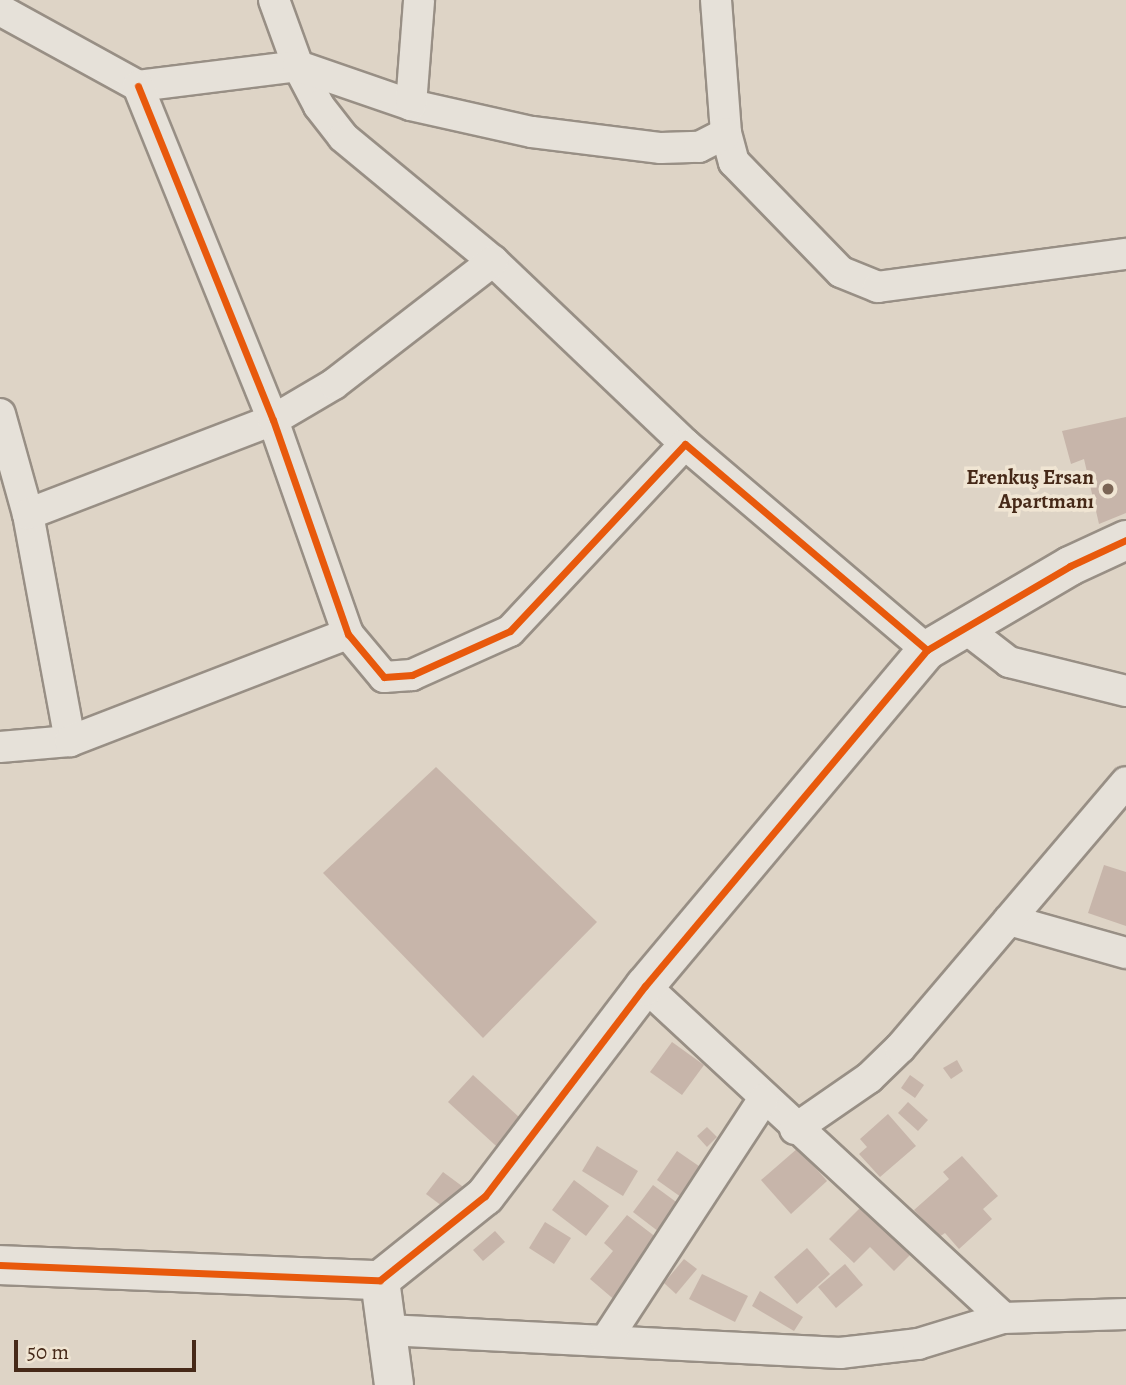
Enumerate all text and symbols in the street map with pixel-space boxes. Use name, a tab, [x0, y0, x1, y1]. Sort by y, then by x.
place label: Erenkuş Ersan Apartmanı	[966, 464, 1094, 514]
marker: Erenkuş Ersan Apartmanı	[1100, 481, 1116, 497]
scale bar	[18, 1326, 200, 1370]
text: 50 m	[27, 1338, 69, 1366]

